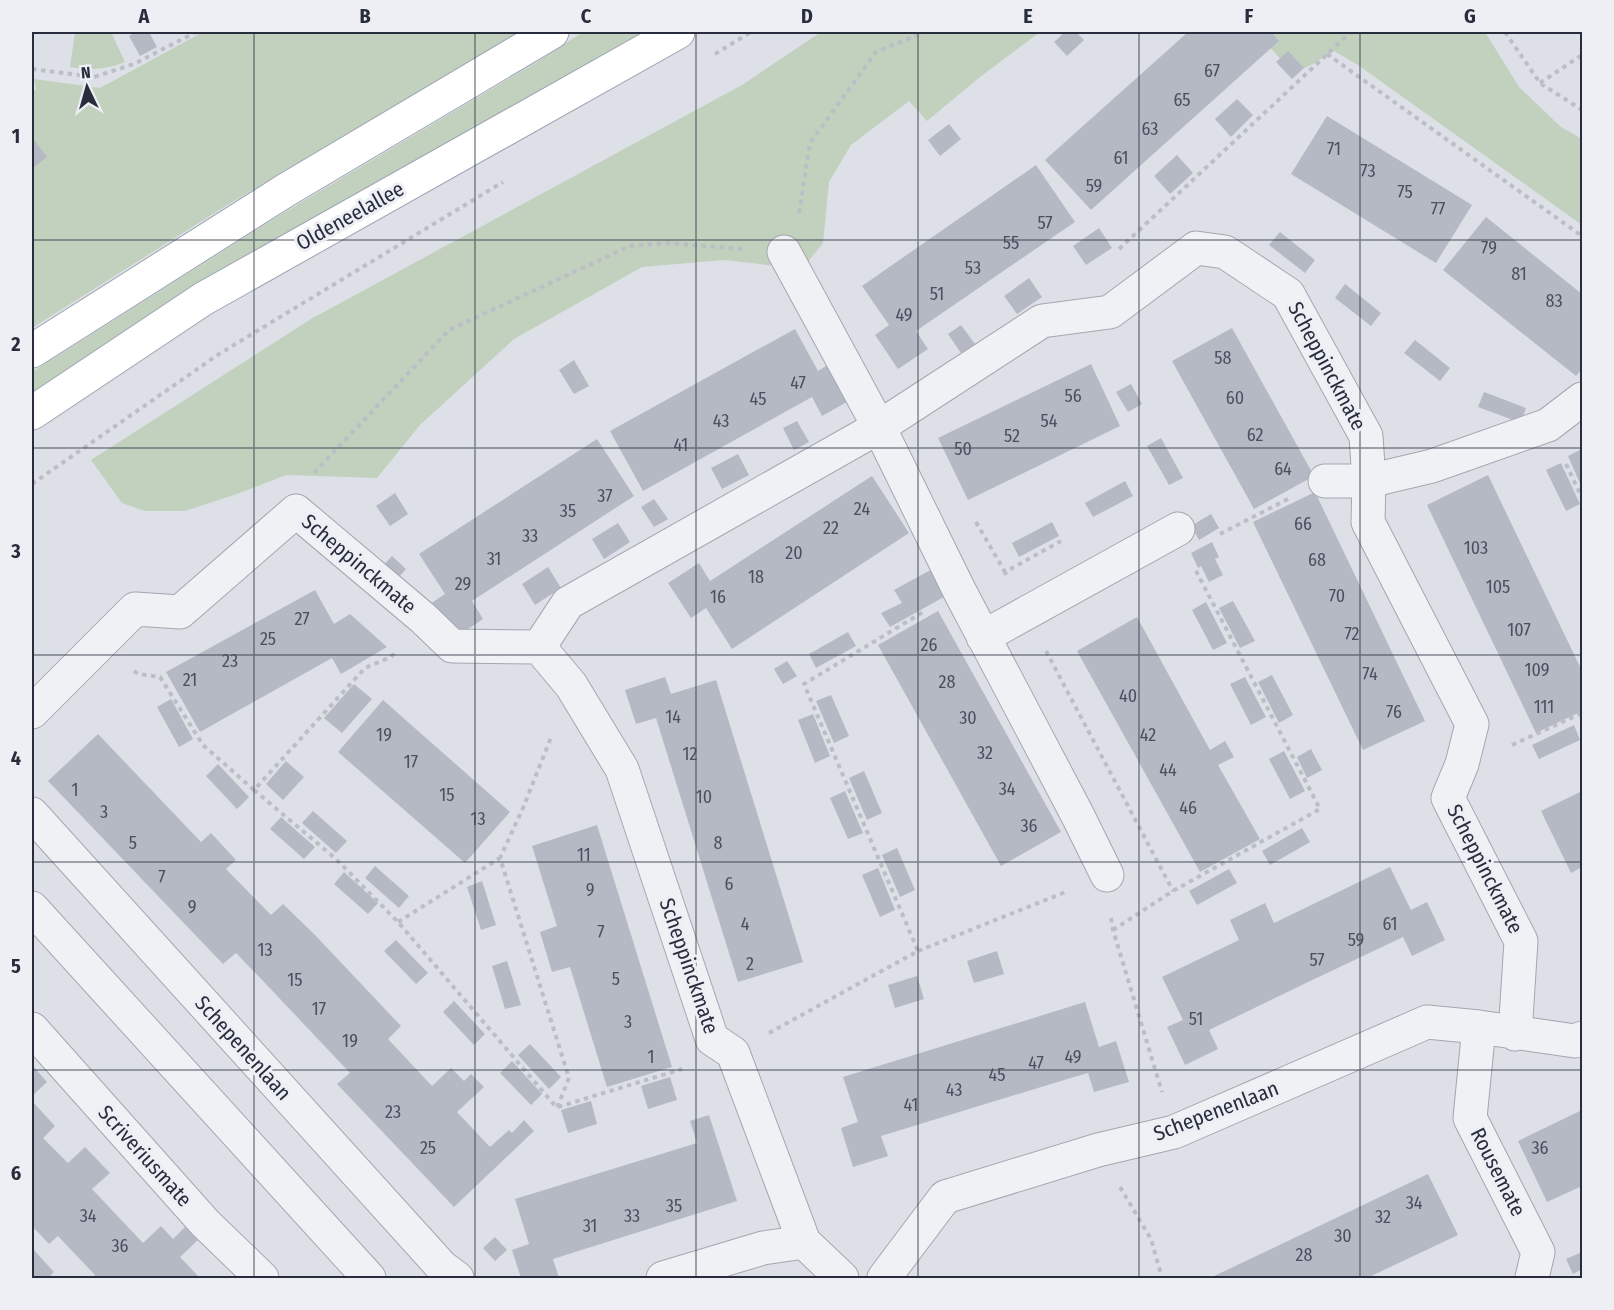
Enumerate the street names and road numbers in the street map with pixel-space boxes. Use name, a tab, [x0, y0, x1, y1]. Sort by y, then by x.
street label: Oldeneelallee	[292, 176, 408, 256]
street label: Scheppinckmate	[1282, 297, 1372, 435]
street label: Scheppinckmate	[296, 509, 422, 619]
street label: Scheppinckmate	[1441, 800, 1529, 938]
street label: Scheppinckmate	[654, 895, 724, 1037]
street label: Schepenenlaan	[189, 990, 297, 1106]
street label: Schepenenlaan	[1150, 1075, 1282, 1147]
street label: Scriveriusmate	[93, 1100, 197, 1212]
street label: Rousemate	[1465, 1123, 1531, 1221]

